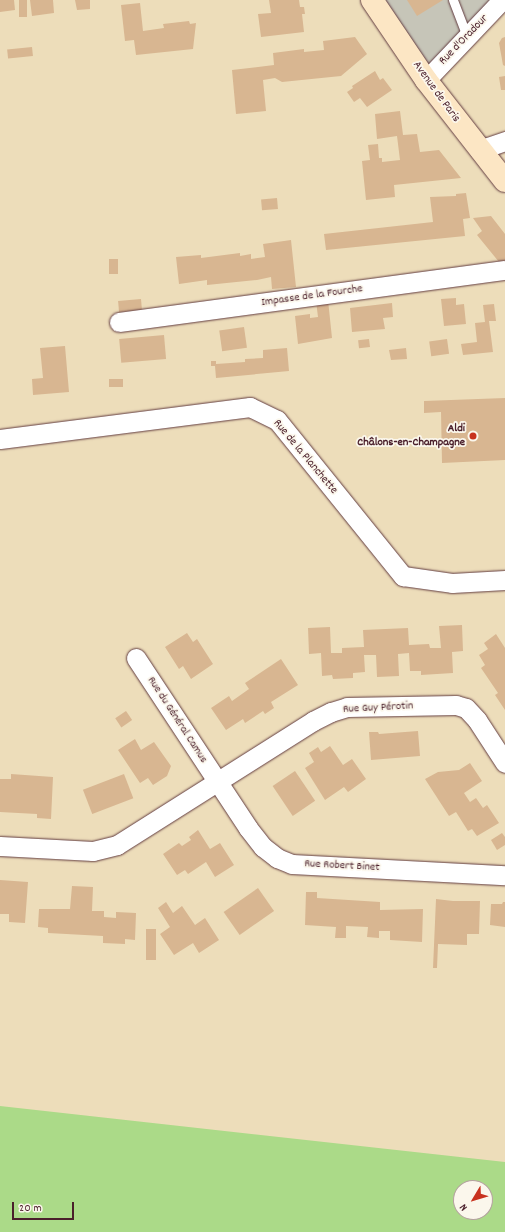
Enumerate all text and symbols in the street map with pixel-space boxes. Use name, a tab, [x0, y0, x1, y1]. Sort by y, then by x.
street label: Rue d'Oradour	[436, 12, 492, 68]
street label: Avenue de Paris	[409, 59, 463, 125]
street label: Impasse de la Fourche	[260, 282, 364, 310]
street label: Rue de la Planchette	[270, 417, 340, 497]
place label: Aldi Châlons-en-Champagne	[357, 422, 465, 450]
marker: Aldi Châlons-en-Champagne	[468, 431, 478, 441]
street label: Rue du Général Camus	[144, 674, 210, 766]
street label: Rue Guy Pérotin	[342, 699, 414, 717]
street label: Rue Robert Binet	[304, 857, 380, 875]
north arrow	[453, 1180, 493, 1220]
scale bar	[14, 1194, 76, 1220]
text: 20 m	[19, 1200, 42, 1217]
text: N	[456, 1200, 472, 1214]

